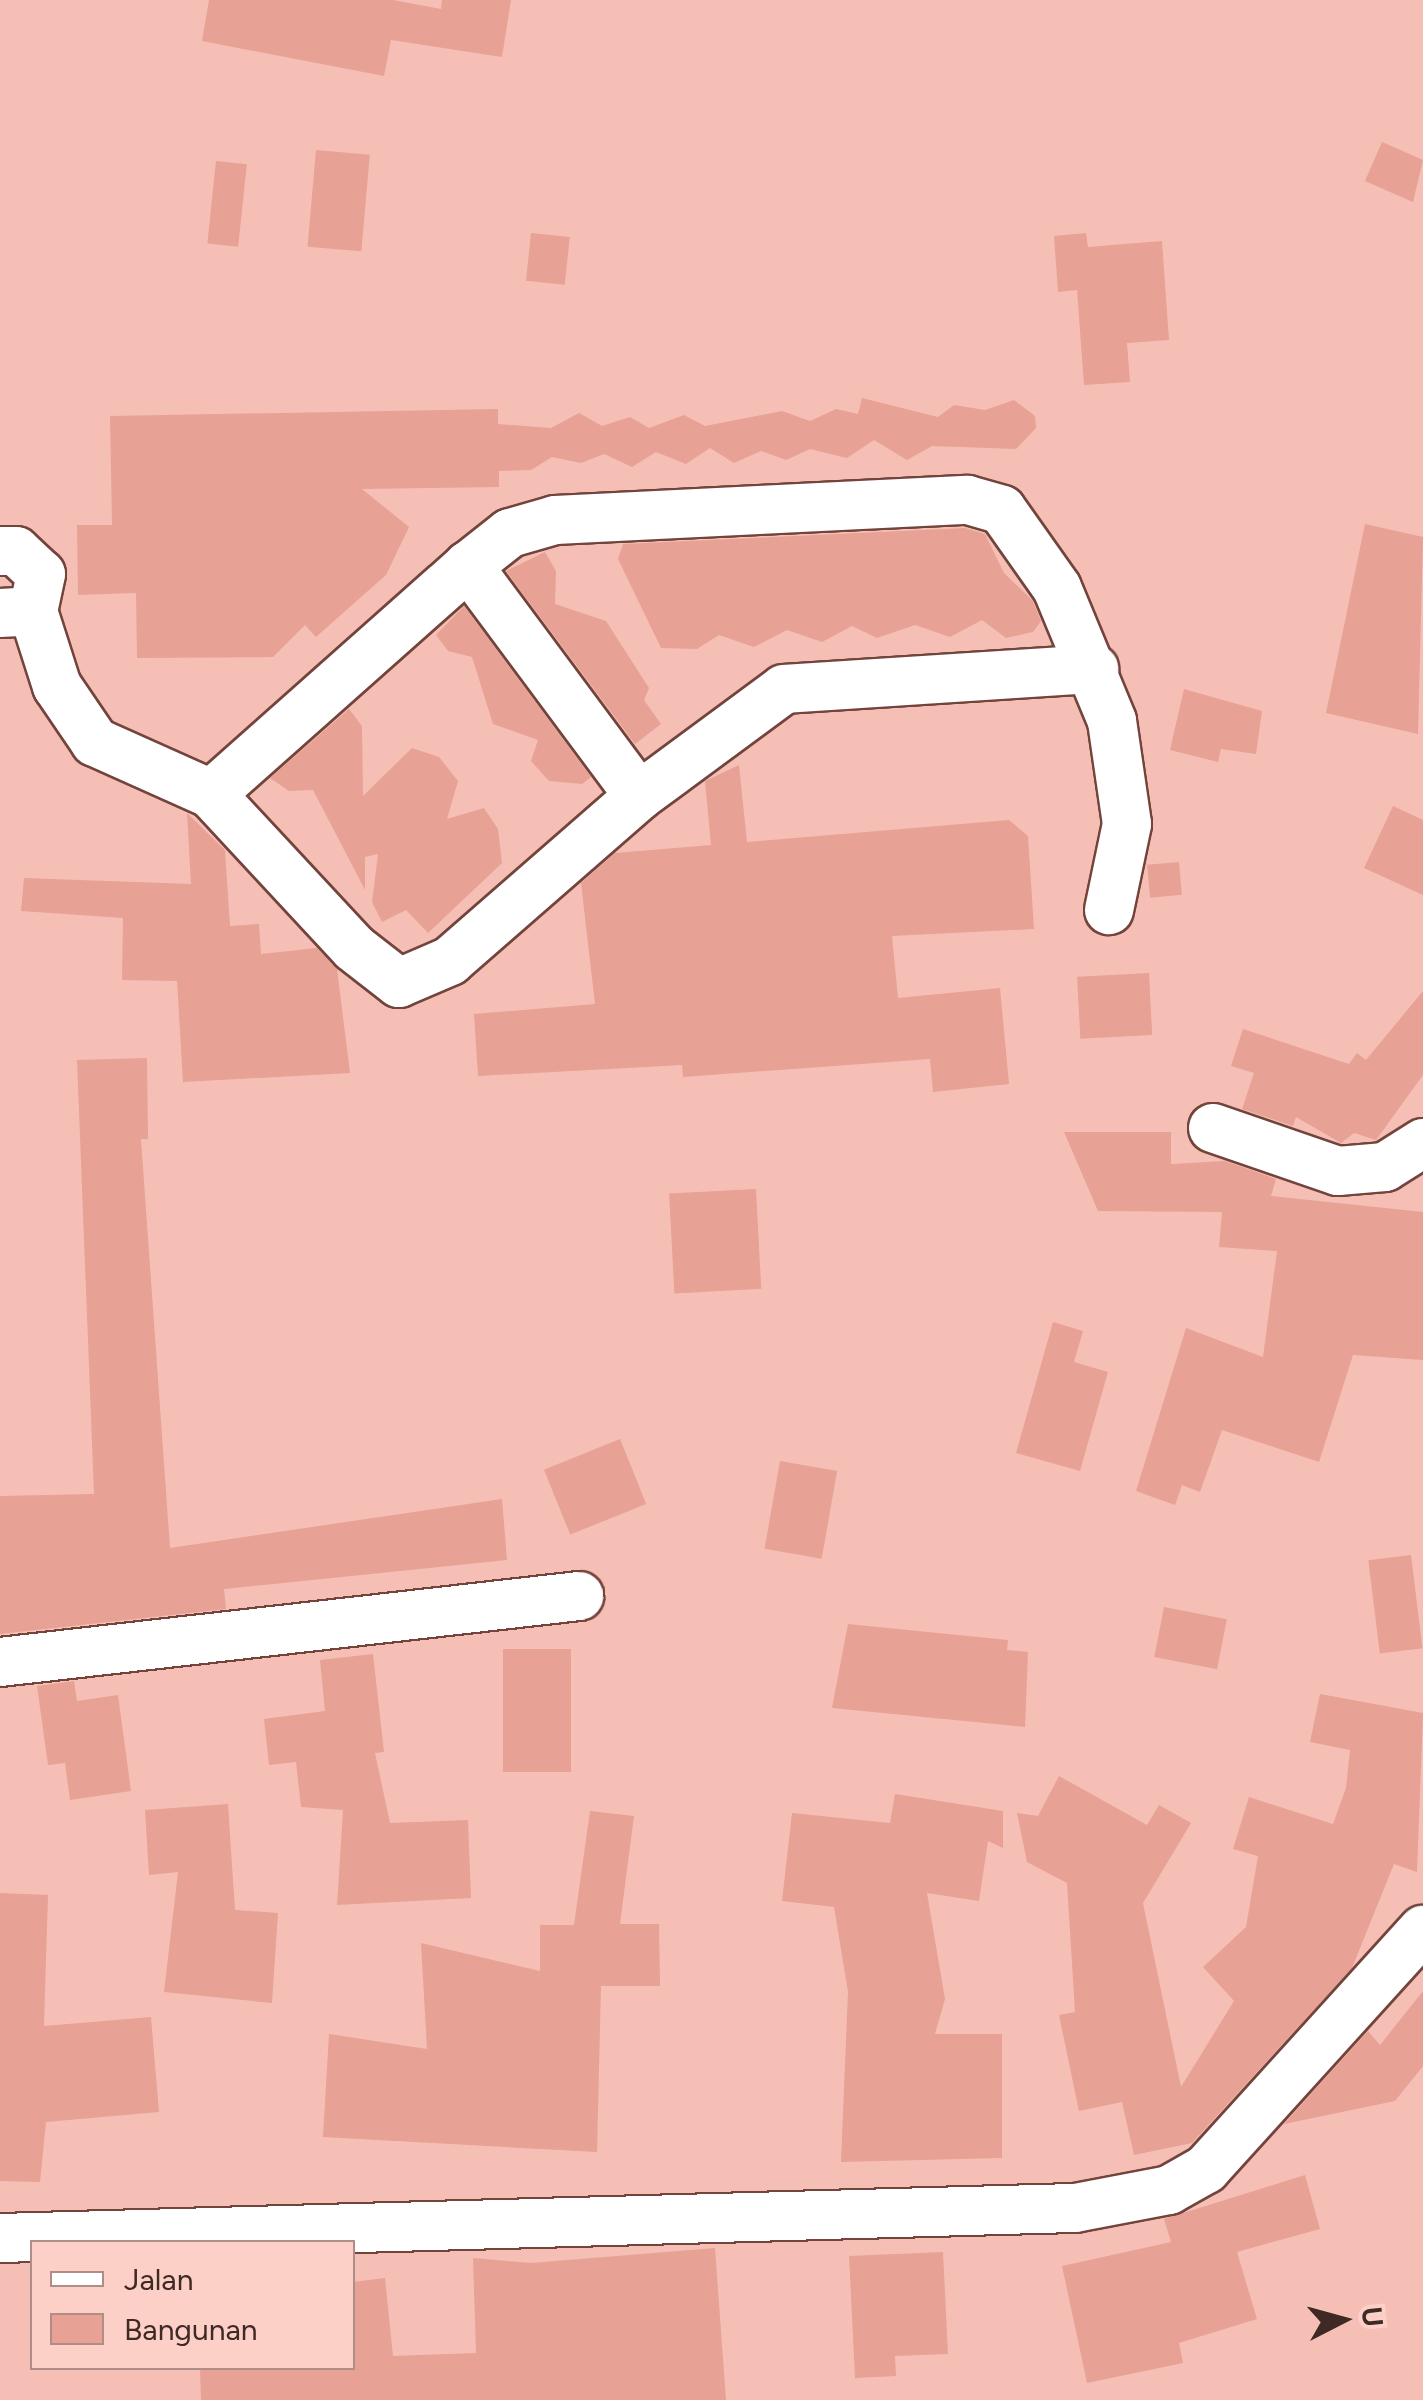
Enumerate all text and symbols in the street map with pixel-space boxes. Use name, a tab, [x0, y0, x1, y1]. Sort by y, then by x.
legend	[30, 2240, 355, 2370]
text: Jalan	[124, 2261, 193, 2298]
north arrow	[1293, 2270, 1393, 2370]
text: U	[1355, 2305, 1391, 2328]
text: Bangunan	[124, 2311, 258, 2348]

